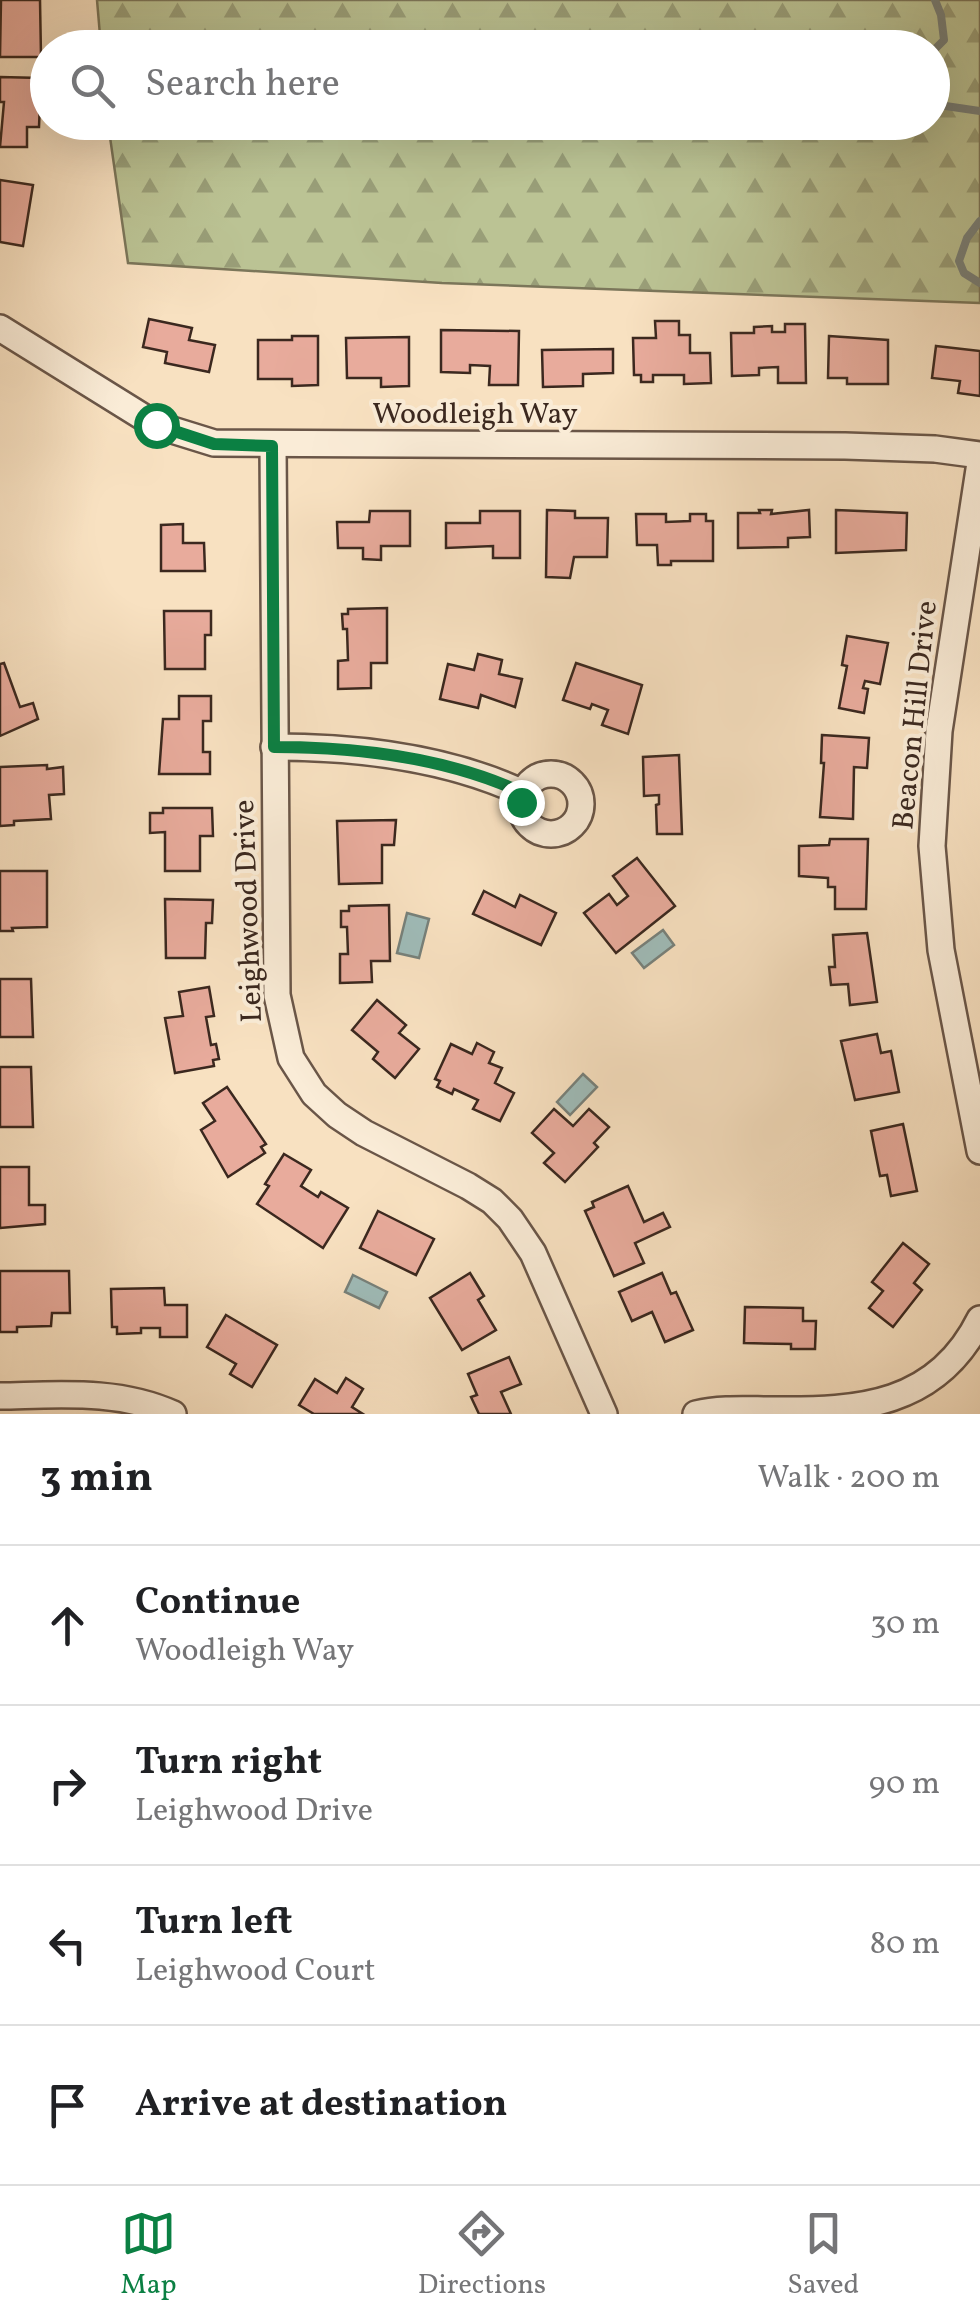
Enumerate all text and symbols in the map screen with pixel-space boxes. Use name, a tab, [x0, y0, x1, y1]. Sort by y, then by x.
search box	[30, 30, 950, 140]
icon: search	[65, 58, 120, 113]
text: Search here	[145, 59, 340, 112]
street label: Woodleigh Way	[372, 394, 578, 436]
route start	[134, 403, 180, 449]
street label: Beacon Hill Drive	[883, 599, 949, 832]
route end	[499, 780, 545, 826]
street label: Leighwood Drive	[224, 799, 274, 1023]
text: 3 min	[40, 1450, 153, 1509]
text: Walk · 200 m	[757, 1457, 940, 1501]
text: Continue	[135, 1577, 300, 1630]
icon: ahead	[40, 1598, 95, 1653]
text: 30 m	[870, 1603, 940, 1647]
text: Woodleigh Way	[135, 1630, 354, 1674]
text: Turn right	[135, 1737, 322, 1790]
icon: right	[40, 1758, 95, 1813]
text: 90 m	[869, 1763, 940, 1807]
text: Leighwood Drive	[135, 1790, 373, 1834]
text: Turn left	[135, 1897, 292, 1950]
icon: left	[40, 1918, 95, 1973]
text: 80 m	[870, 1923, 940, 1967]
text: Leighwood Court	[135, 1950, 375, 1994]
icon: arrive	[40, 2078, 95, 2133]
text: Arrive at destination	[135, 2079, 508, 2132]
tab: Map	[121, 2206, 177, 2305]
tab: Directions	[418, 2206, 546, 2305]
tab: Saved	[787, 2206, 859, 2305]

